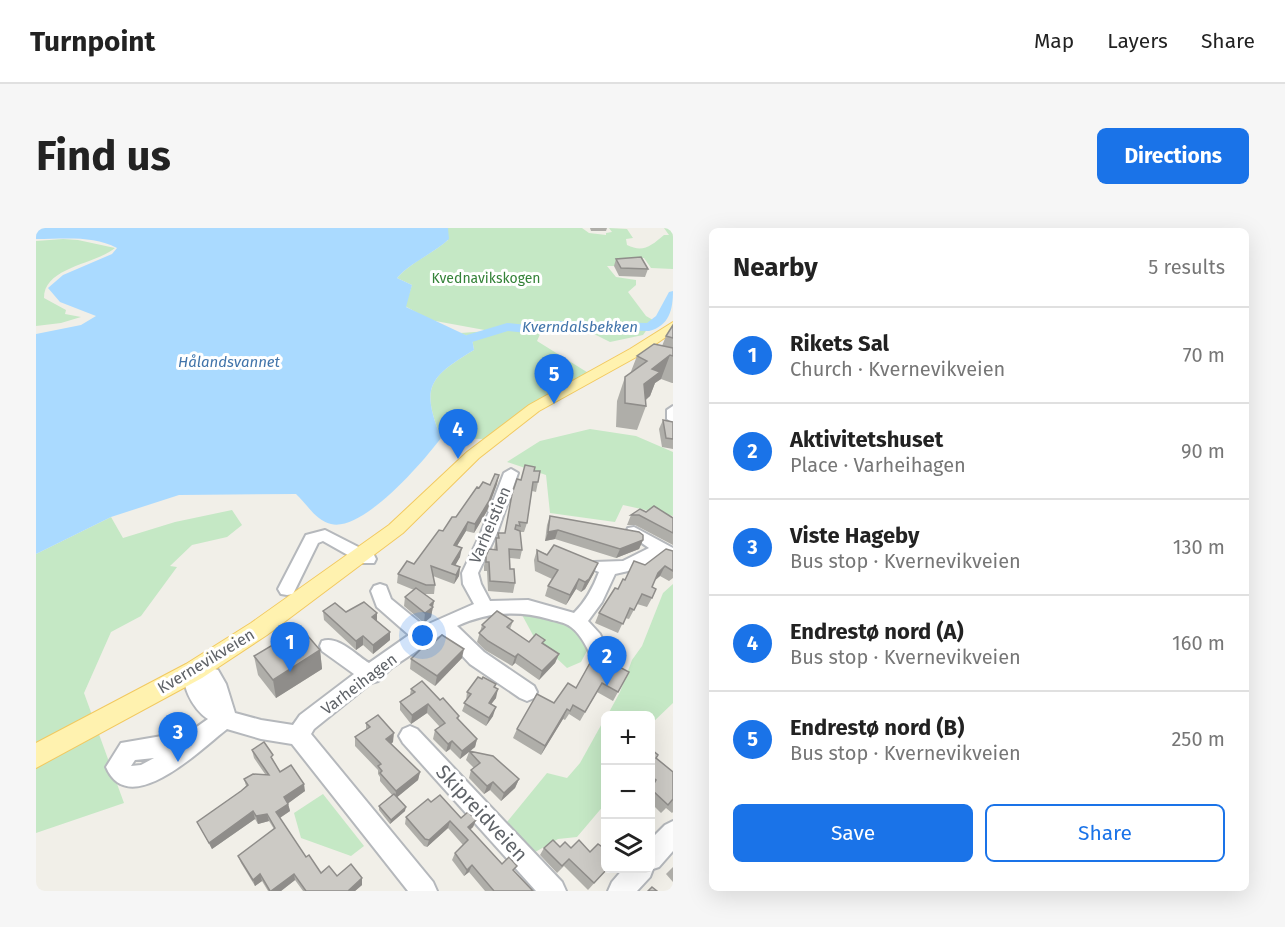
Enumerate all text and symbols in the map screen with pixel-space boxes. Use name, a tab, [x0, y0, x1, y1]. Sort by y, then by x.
text: Turnpoint	[30, 25, 155, 58]
text: Map	[1034, 28, 1074, 54]
text: Layers	[1107, 28, 1168, 54]
text: Share	[1201, 28, 1255, 54]
button: Directions	[1097, 128, 1249, 184]
text: Find us	[36, 131, 171, 181]
text: Nearby	[733, 252, 818, 283]
text: 5 results	[1148, 255, 1225, 279]
park label: Kvednavikskogen	[431, 270, 541, 287]
water label: Kverndalsbekken	[522, 318, 638, 336]
text: Rikets Sal	[790, 330, 889, 357]
text: 1	[748, 343, 757, 367]
text: 70 m	[1183, 343, 1225, 367]
water label: Hålandsvannet	[178, 353, 281, 371]
pin: 5	[534, 354, 574, 404]
text: Church · Kvernevikveien	[790, 357, 1005, 381]
pin: 4	[438, 410, 478, 459]
text: Aktivitetshuset	[790, 426, 943, 453]
text: 2	[747, 439, 758, 463]
text: 90 m	[1181, 439, 1225, 463]
text: Place · Varheihagen	[790, 453, 966, 477]
street label: Varheistien	[465, 484, 515, 566]
text: Viste Hageby	[790, 522, 919, 549]
text: 3	[747, 535, 758, 559]
text: 130 m	[1173, 535, 1225, 559]
text: Bus stop · Kvernevikveien	[790, 549, 1021, 573]
text: Endrestø nord (A)	[790, 618, 964, 645]
your location	[408, 621, 437, 650]
pin: 1	[270, 622, 310, 672]
street label: Kvernevikveien	[154, 625, 258, 697]
text: 4	[747, 631, 758, 655]
text: 160 m	[1172, 631, 1225, 655]
pin: 2	[588, 636, 626, 686]
text: Bus stop · Kvernevikveien	[790, 645, 1021, 669]
street label: Varheihagen	[317, 649, 401, 719]
map controls	[601, 711, 655, 873]
button: +	[601, 711, 655, 765]
pin: 3	[158, 712, 198, 762]
text: Endrestø nord (B)	[790, 714, 964, 741]
text: 5	[747, 727, 758, 751]
text: 250 m	[1171, 727, 1225, 751]
text: Bus stop · Kvernevikveien	[790, 741, 1021, 765]
street label: Skipreidveien	[431, 760, 533, 866]
button: −	[601, 765, 655, 819]
button: Save	[733, 804, 973, 862]
button: Share	[985, 804, 1225, 862]
button: layers	[601, 819, 655, 873]

